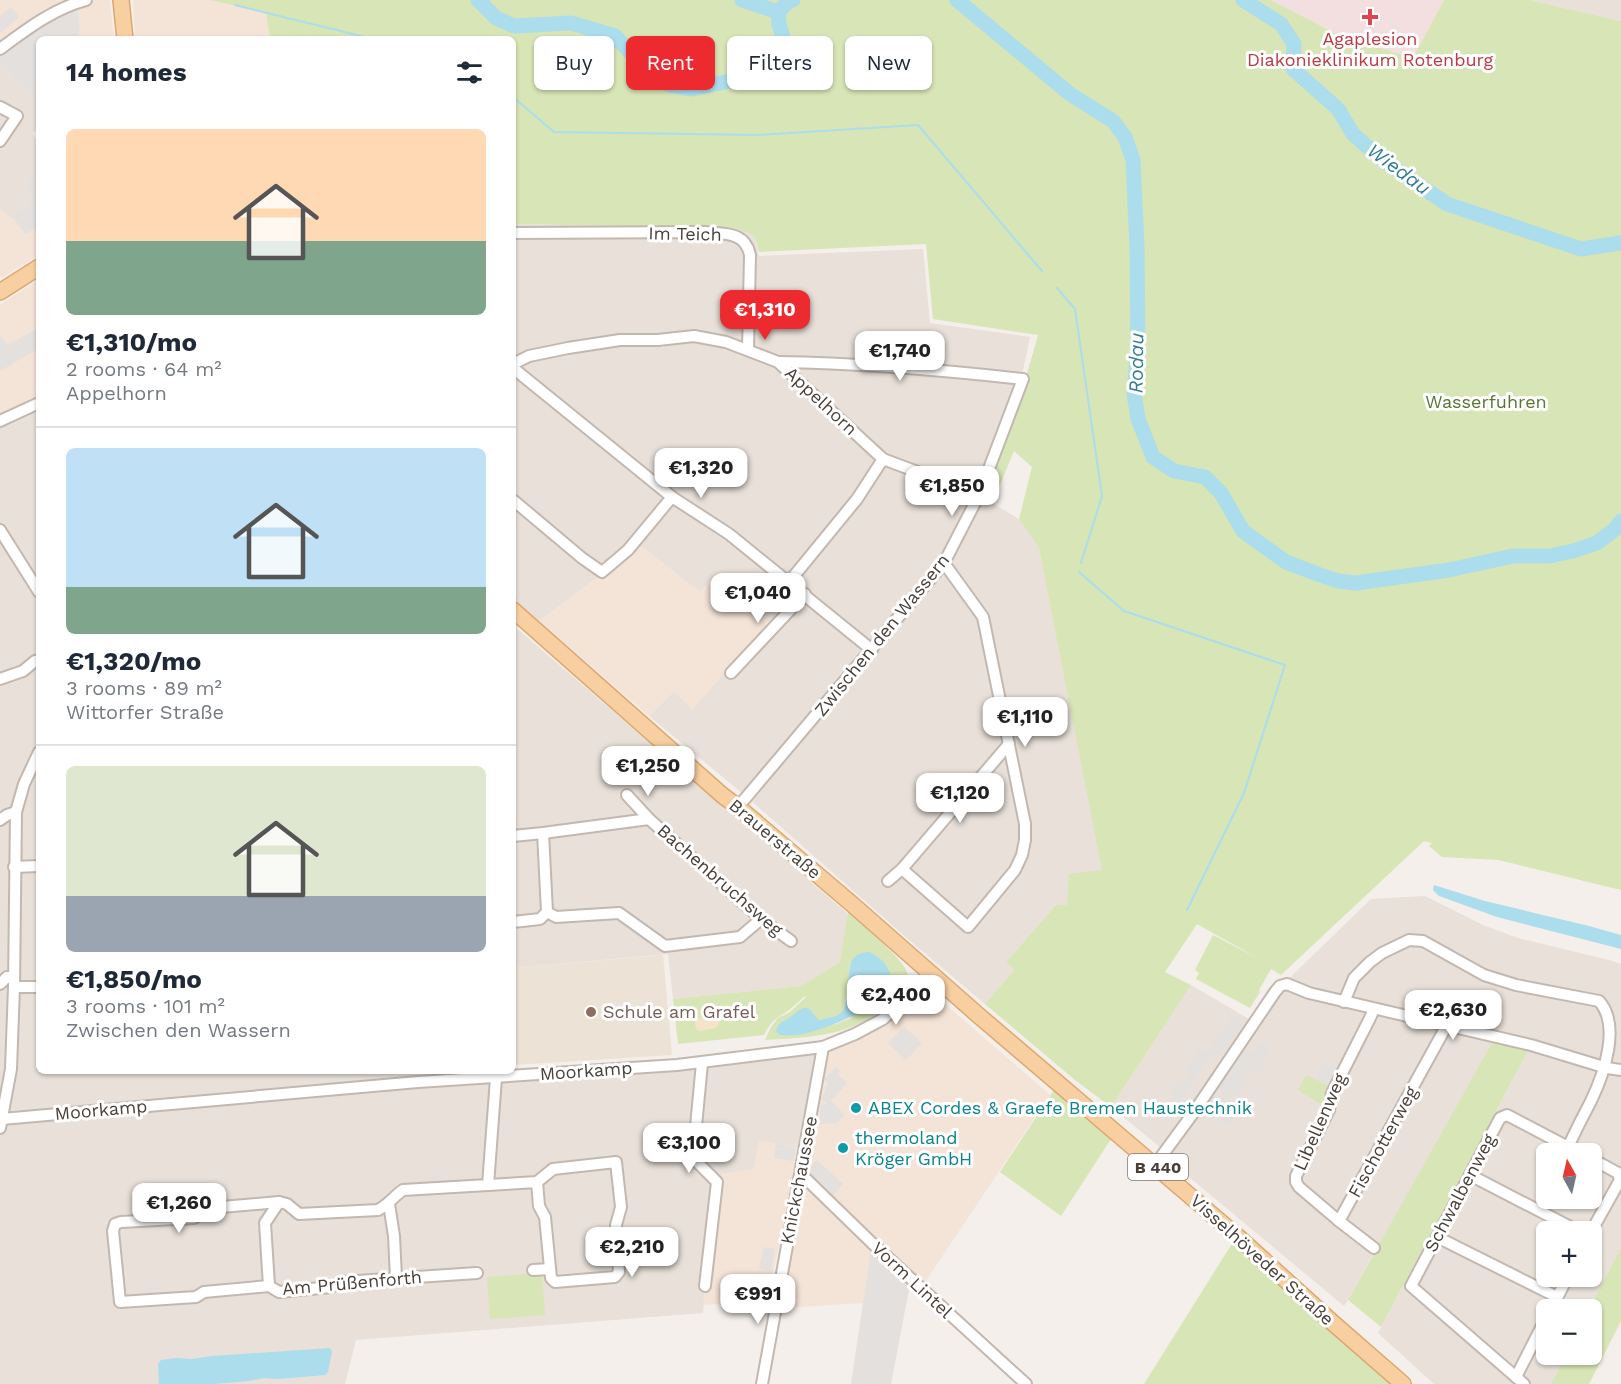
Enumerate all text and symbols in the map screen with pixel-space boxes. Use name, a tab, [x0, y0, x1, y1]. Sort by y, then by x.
marker: Agaplesion Diakonieklinikum Rotenburg	[1361, 8, 1379, 26]
place label: Agaplesion Diakonieklinikum Rotenburg	[1247, 28, 1493, 70]
chip: Buy	[534, 36, 614, 90]
chip: Rent	[626, 36, 715, 90]
chip: Filters	[727, 36, 833, 90]
chip: New	[845, 36, 932, 90]
icon: filters	[453, 56, 486, 89]
text: 14 homes	[66, 57, 187, 87]
water label: Wiedau	[1363, 138, 1435, 200]
icon: home	[222, 168, 330, 276]
street label: Im Teich	[648, 222, 722, 245]
pin: €1,310	[716, 290, 814, 341]
text: €1,310	[734, 297, 796, 321]
text: €1,310/mo	[66, 327, 197, 357]
pin: €1,740	[851, 331, 949, 382]
water label: Rodau	[1123, 332, 1149, 394]
text: €1,740	[869, 338, 931, 362]
text: 2 rooms · 64 m²	[66, 357, 222, 381]
street label: Appelhorn	[781, 362, 862, 439]
text: Appelhorn	[66, 381, 167, 405]
park label: Wasserfuhren	[1425, 391, 1547, 412]
pin: €1,320	[652, 448, 750, 499]
text: €1,320	[668, 455, 734, 479]
pin: €1,850	[903, 466, 1001, 517]
text: €1,850	[919, 473, 985, 497]
icon: home	[222, 487, 330, 595]
street label: Zwischen den Wassern	[810, 549, 953, 720]
pin: €1,040	[709, 573, 807, 624]
text: €1,040	[725, 580, 791, 604]
text: €1,320/mo	[66, 646, 201, 676]
text: 3 rooms · 89 m²	[66, 676, 222, 700]
pin: €1,110	[976, 697, 1074, 748]
text: Wittorfer Straße	[66, 700, 224, 724]
text: €1,110	[997, 704, 1053, 728]
pin: €1,250	[599, 746, 697, 797]
text: €1,250	[616, 753, 680, 777]
pin: €1,120	[911, 773, 1009, 824]
text: €1,120	[930, 780, 990, 804]
street label: Brauerstraße	[725, 794, 825, 883]
icon: home	[222, 805, 330, 913]
street label: Bachenbruchsweg	[653, 819, 788, 940]
text: €1,850/mo	[66, 964, 202, 994]
pin: €2,400	[847, 975, 945, 1026]
text: €2,400	[861, 982, 931, 1006]
pin: €2,630	[1404, 990, 1502, 1041]
text: 3 rooms · 101 m²	[66, 994, 225, 1018]
text: €2,630	[1419, 997, 1487, 1021]
place label: Schule am Grafel	[603, 1001, 756, 1022]
marker: Schule am Grafel	[584, 1005, 598, 1019]
text: Zwischen den Wassern	[66, 1018, 291, 1042]
street label: Moorkamp	[539, 1057, 633, 1084]
street label: Libellenweg	[1289, 1069, 1351, 1174]
street label: Fischotterweg	[1343, 1082, 1422, 1201]
street label: Moorkamp	[54, 1095, 148, 1124]
place label: ABEX Cordes & Graefe Bremen Haustechnik	[868, 1097, 1252, 1118]
marker: ABEX Cordes & Graefe Bremen Haustechnik	[849, 1101, 863, 1115]
street label: Knickchaussee	[776, 1114, 821, 1246]
pin: €3,100	[640, 1123, 738, 1174]
place label: thermoland Kröger GmbH	[855, 1127, 972, 1169]
text: €3,100	[657, 1130, 721, 1154]
street label: Schwalbenweg	[1420, 1130, 1500, 1255]
marker: thermoland Kröger GmbH	[836, 1141, 850, 1155]
north arrow	[1536, 1143, 1602, 1209]
map controls	[1536, 1143, 1602, 1365]
road number: B 440	[1128, 1154, 1188, 1180]
pin: €1,260	[130, 1183, 228, 1234]
text: €1,260	[146, 1190, 212, 1214]
street label: Visselhöveder Straße	[1186, 1190, 1338, 1330]
button: +	[1536, 1221, 1602, 1287]
pin: €2,210	[583, 1227, 681, 1278]
text: €2,210	[599, 1234, 665, 1258]
street label: Vorm Lintel	[868, 1237, 957, 1323]
street label: Am Prüßenforth	[281, 1266, 423, 1299]
pin: €991	[722, 1274, 794, 1325]
text: €991	[734, 1281, 782, 1305]
button: −	[1536, 1299, 1602, 1365]

